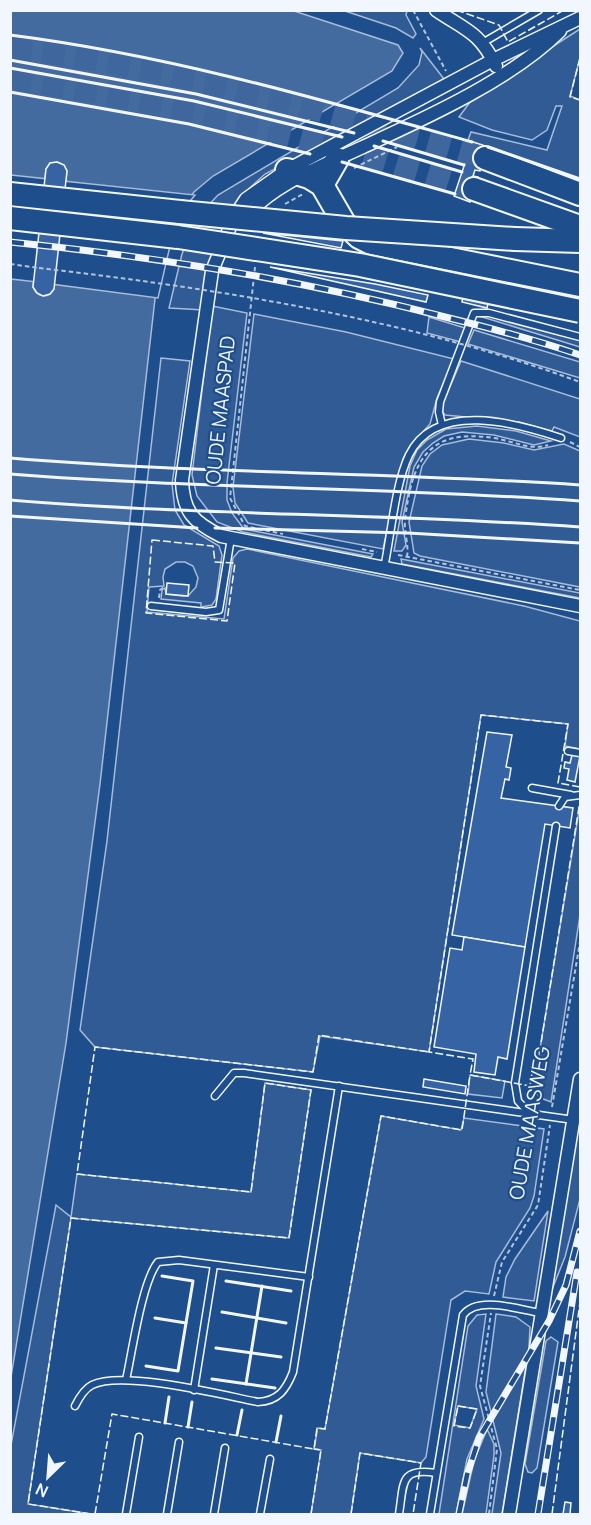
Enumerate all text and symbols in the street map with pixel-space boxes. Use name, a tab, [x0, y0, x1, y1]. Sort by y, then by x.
street label: OUDE MAASPAD	[199, 334, 241, 486]
street label: OUDE MAASWEG	[502, 1044, 556, 1202]
north arrow	[18, 1447, 78, 1507]
text: N	[32, 1478, 52, 1503]

